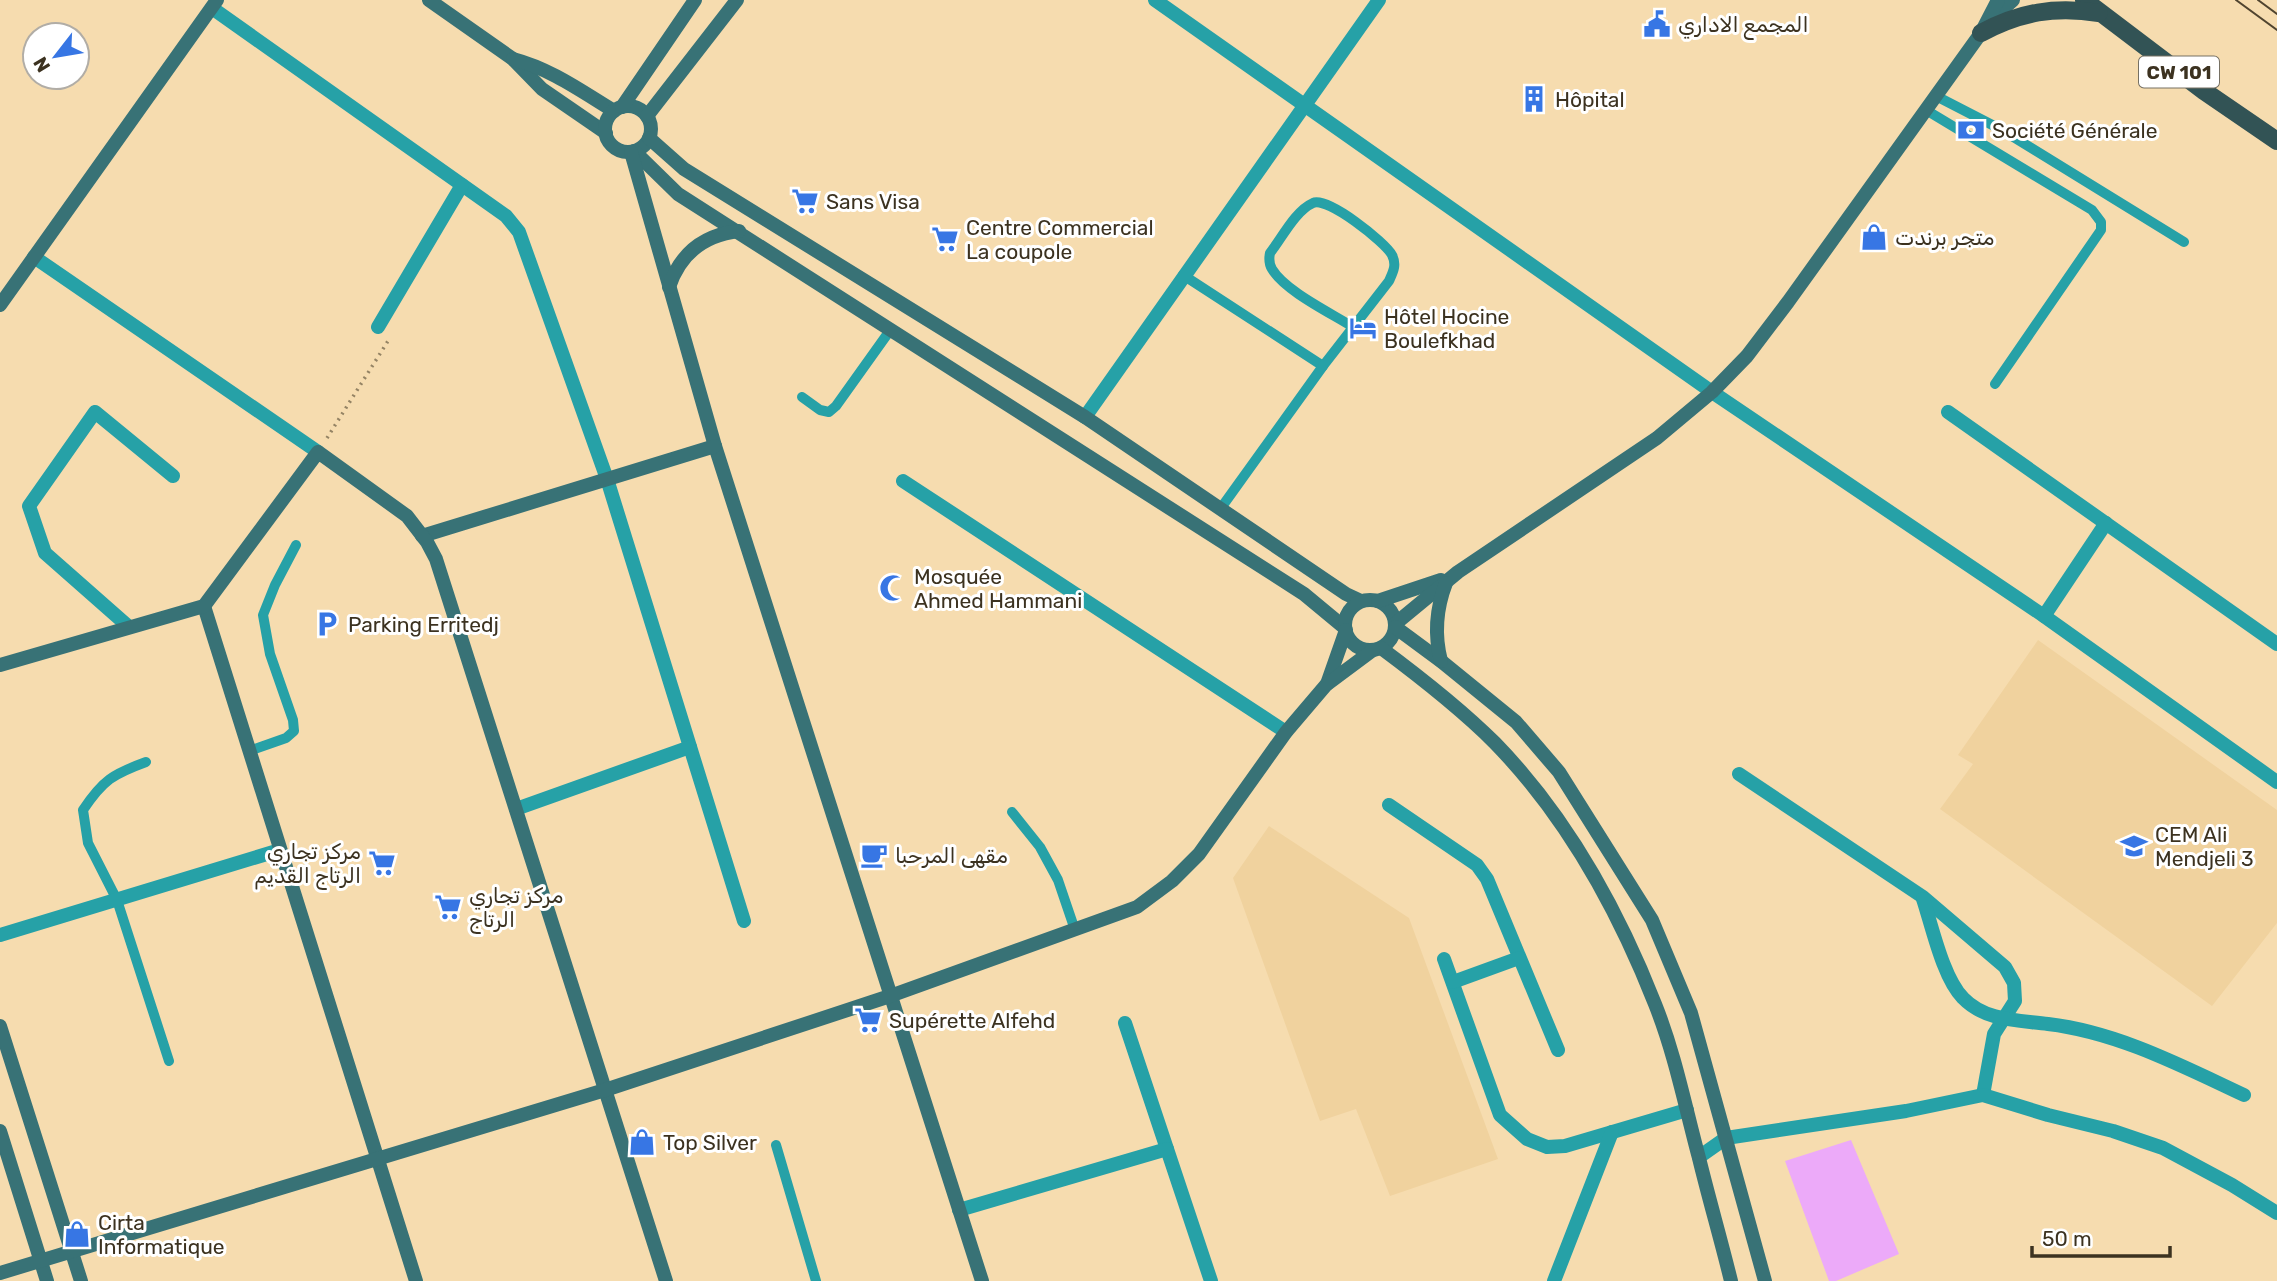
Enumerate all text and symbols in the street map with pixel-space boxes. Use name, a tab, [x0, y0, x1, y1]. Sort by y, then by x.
public building icon: المجمع الاداري	[1642, 9, 1672, 39]
place label: المجمع الاداري	[1678, 12, 1808, 40]
north arrow	[21, 21, 91, 91]
text: N	[28, 53, 55, 76]
road number: CW 101	[2139, 57, 2219, 88]
building icon: Hôpital	[1519, 84, 1549, 114]
place label: Hôpital	[1555, 87, 1625, 112]
bank icon: Société Générale	[1956, 115, 1986, 145]
place label: Société Générale	[1992, 118, 2157, 143]
supermarket icon: Sans Visa	[790, 186, 820, 216]
place label: Sans Visa	[826, 189, 920, 214]
place label: Centre Commercial La coupole	[966, 215, 1154, 264]
shop icon: متجر برندت	[1859, 222, 1889, 252]
supermarket icon: Centre Commercial La coupole	[930, 224, 960, 254]
place label: متجر برندت	[1895, 225, 1994, 250]
place label: Hôtel Hocine Boulefkhad	[1384, 304, 1509, 353]
hotel icon: Hôtel Hocine Boulefkhad	[1348, 313, 1378, 343]
place label: Mosquée Ahmed Hammani	[914, 564, 1082, 613]
mosque icon: Mosquée Ahmed Hammani	[878, 573, 908, 603]
parking icon: Parking Erritedj	[312, 609, 342, 639]
place label: Parking Erritedj	[348, 612, 499, 637]
place label: CEM Ali Mendjeli 3	[2155, 822, 2254, 871]
school or university icon: CEM Ali Mendjeli 3	[2119, 831, 2149, 861]
place label: مركز تجاري الرتاج القديم	[254, 839, 361, 890]
cafe icon: مقهى المرحبا	[859, 840, 889, 870]
place label: مقهى المرحبا	[895, 843, 1008, 868]
supermarket icon: مركز تجاري الرتاج القديم	[367, 848, 397, 878]
place label: مركز تجاري الرتاج	[469, 883, 563, 934]
supermarket icon: مركز تجاري الرتاج	[433, 892, 463, 922]
supermarket icon: Supérette Alfehd	[853, 1005, 883, 1035]
place label: Supérette Alfehd	[889, 1008, 1055, 1033]
shop icon: Top Silver	[627, 1127, 657, 1157]
place label: Top Silver	[663, 1130, 757, 1155]
place label: Cirta Informatique	[98, 1210, 225, 1259]
scale bar	[2032, 1214, 2170, 1258]
shop icon: Cirta Informatique	[62, 1219, 92, 1249]
text: 50 m	[2042, 1226, 2092, 1251]

